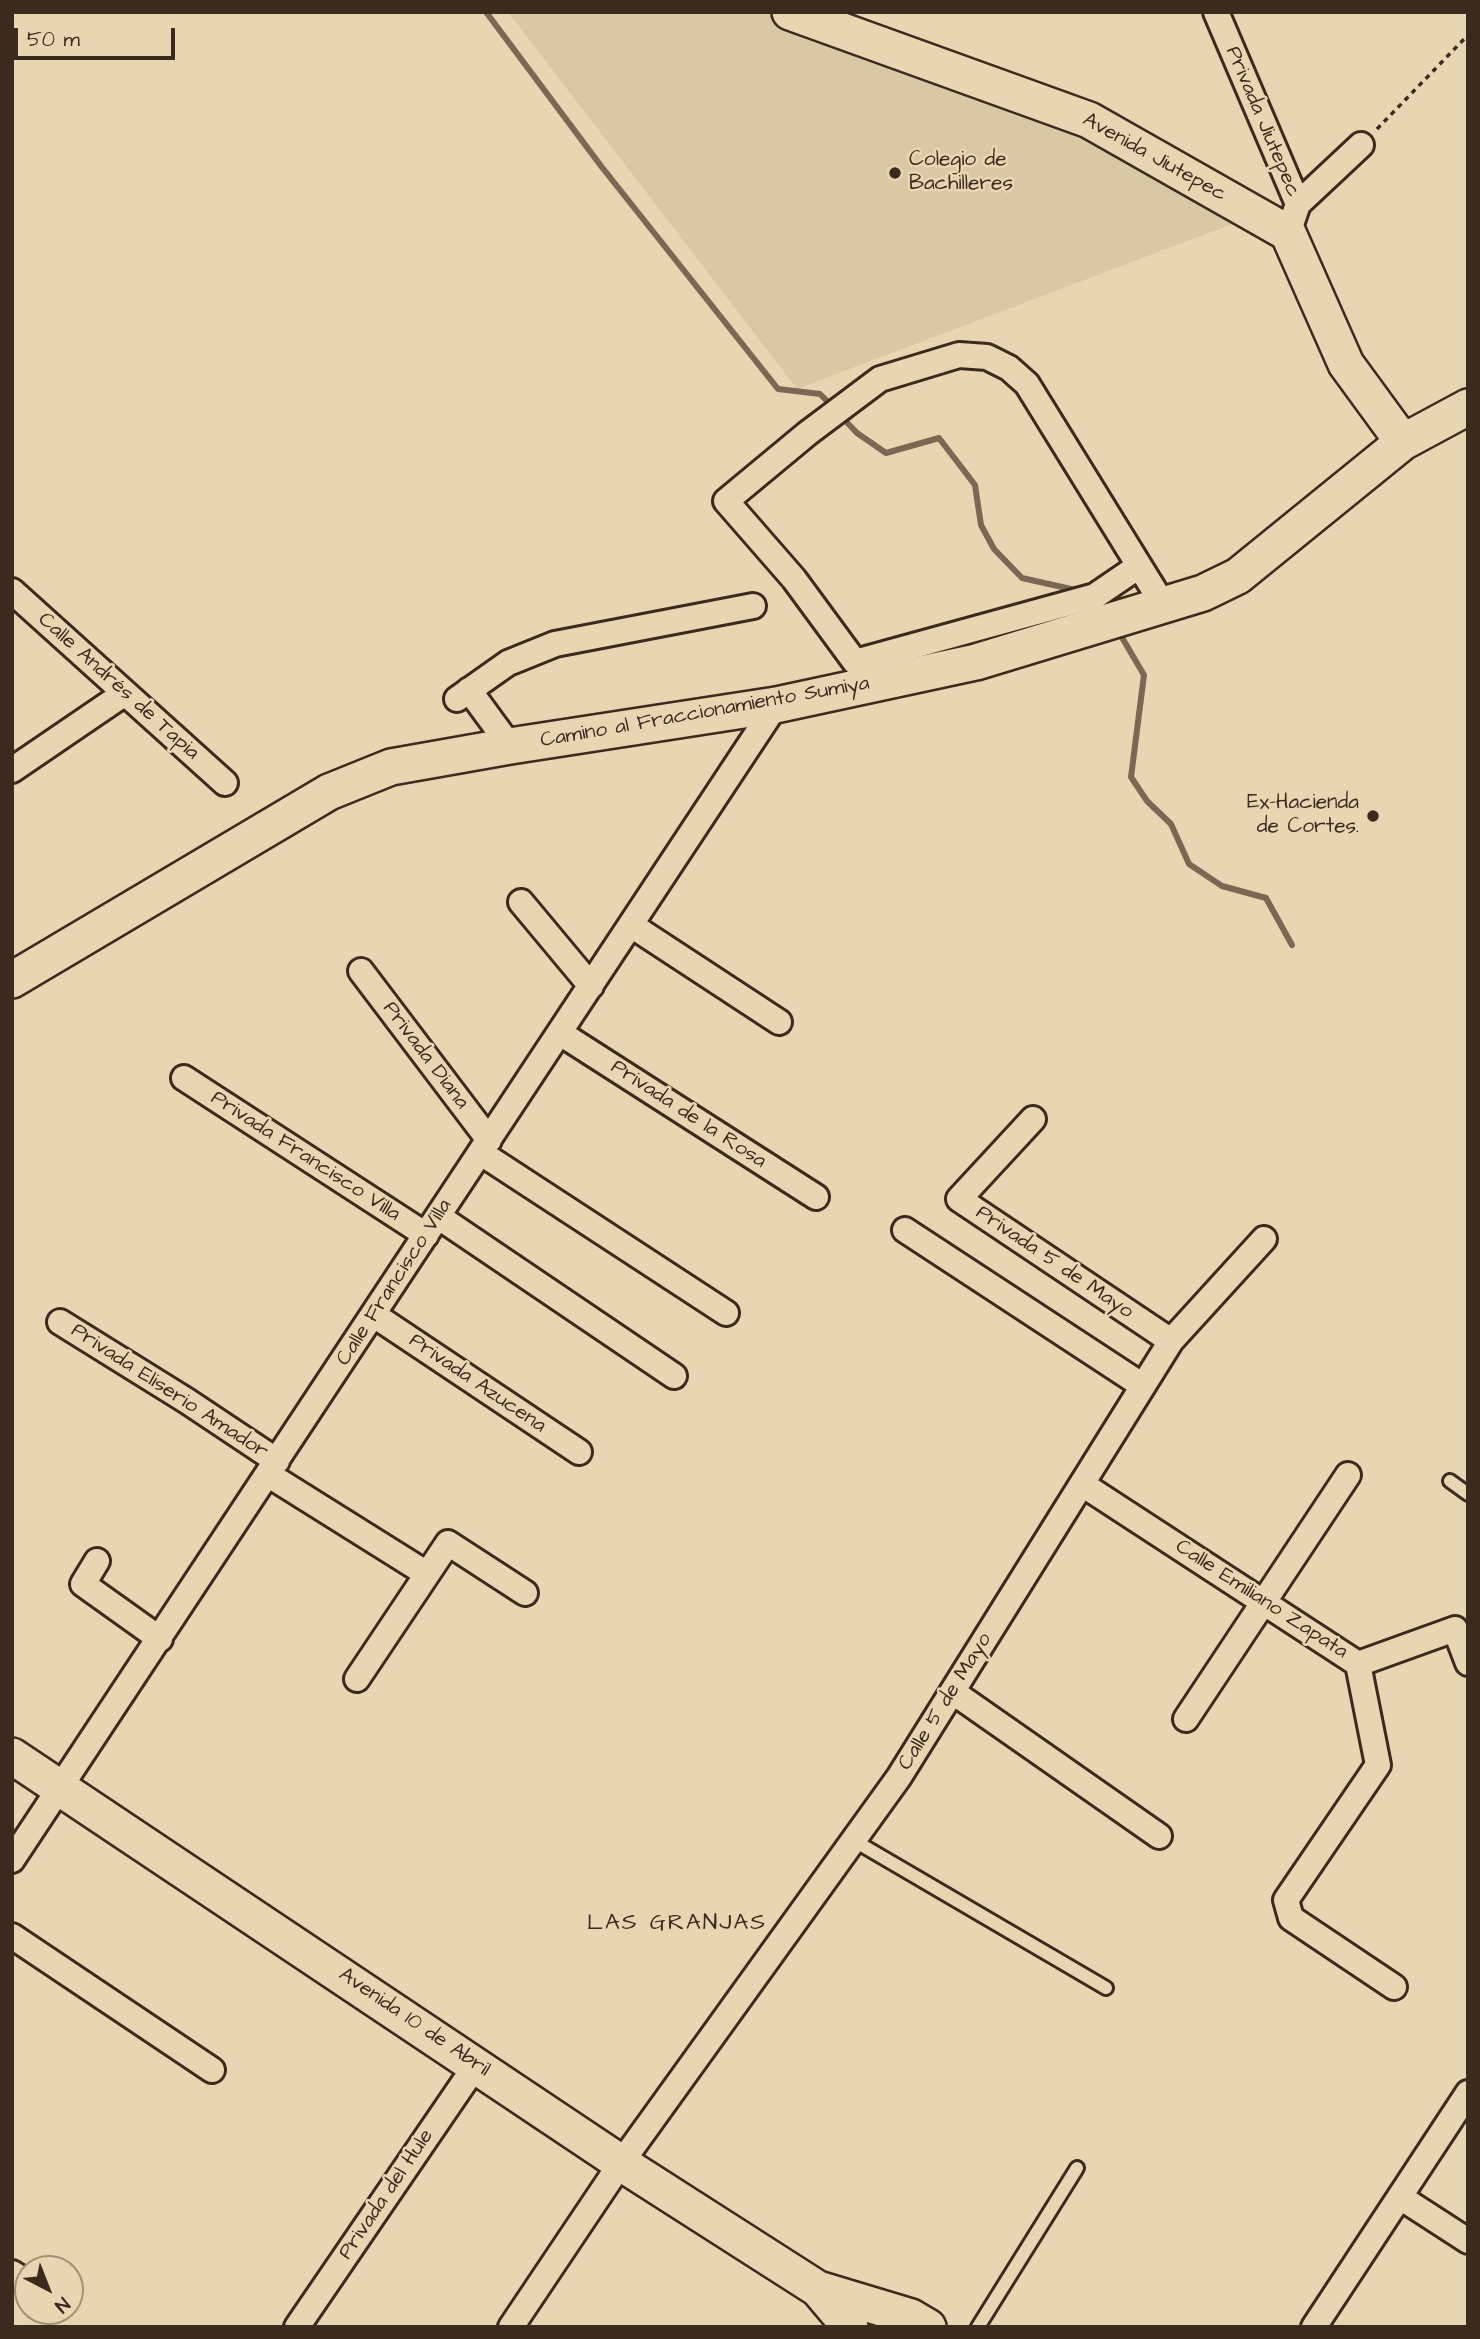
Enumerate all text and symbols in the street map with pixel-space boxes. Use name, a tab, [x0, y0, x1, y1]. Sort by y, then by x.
scale bar	[18, 14, 178, 58]
text: 50 m	[27, 25, 80, 54]
street label: Privada Jiutepec	[1219, 43, 1305, 201]
street label: Avenida Jiutepec	[1078, 108, 1230, 208]
place label: Colegio de Bachilleres	[909, 148, 1013, 198]
marker: Colegio de Bachilleres	[887, 165, 903, 181]
street label: Calle Andrés de Tapia	[32, 608, 204, 766]
street label: Camino al Fraccionamiento Sumiya	[538, 672, 872, 754]
place label: Ex-Hacienda de Cortes.	[1247, 791, 1359, 841]
marker: Ex-Hacienda de Cortes.	[1365, 808, 1381, 824]
street label: Privada Diana	[376, 997, 474, 1115]
street label: Privada de la Rosa	[605, 1055, 771, 1175]
street label: Privada Francisco Villa	[205, 1086, 405, 1228]
street label: Calle Francisco Villa	[332, 1195, 458, 1371]
street label: Privada 5 de Mayo	[970, 1201, 1138, 1325]
street label: Privada Eliserio Amador	[66, 1319, 272, 1465]
street label: Privada Azucena	[404, 1329, 550, 1439]
street label: Calle Emiliano Zapata	[1170, 1535, 1352, 1665]
street label: Calle 5 de Mayo	[894, 1629, 998, 1775]
district label: LAS GRANJAS	[588, 1910, 766, 1938]
street label: Avenida 10 de Abril	[333, 1963, 495, 2083]
street label: Privada del Hule	[334, 2125, 440, 2265]
north arrow	[14, 2255, 84, 2325]
text: N	[49, 2290, 76, 2319]

